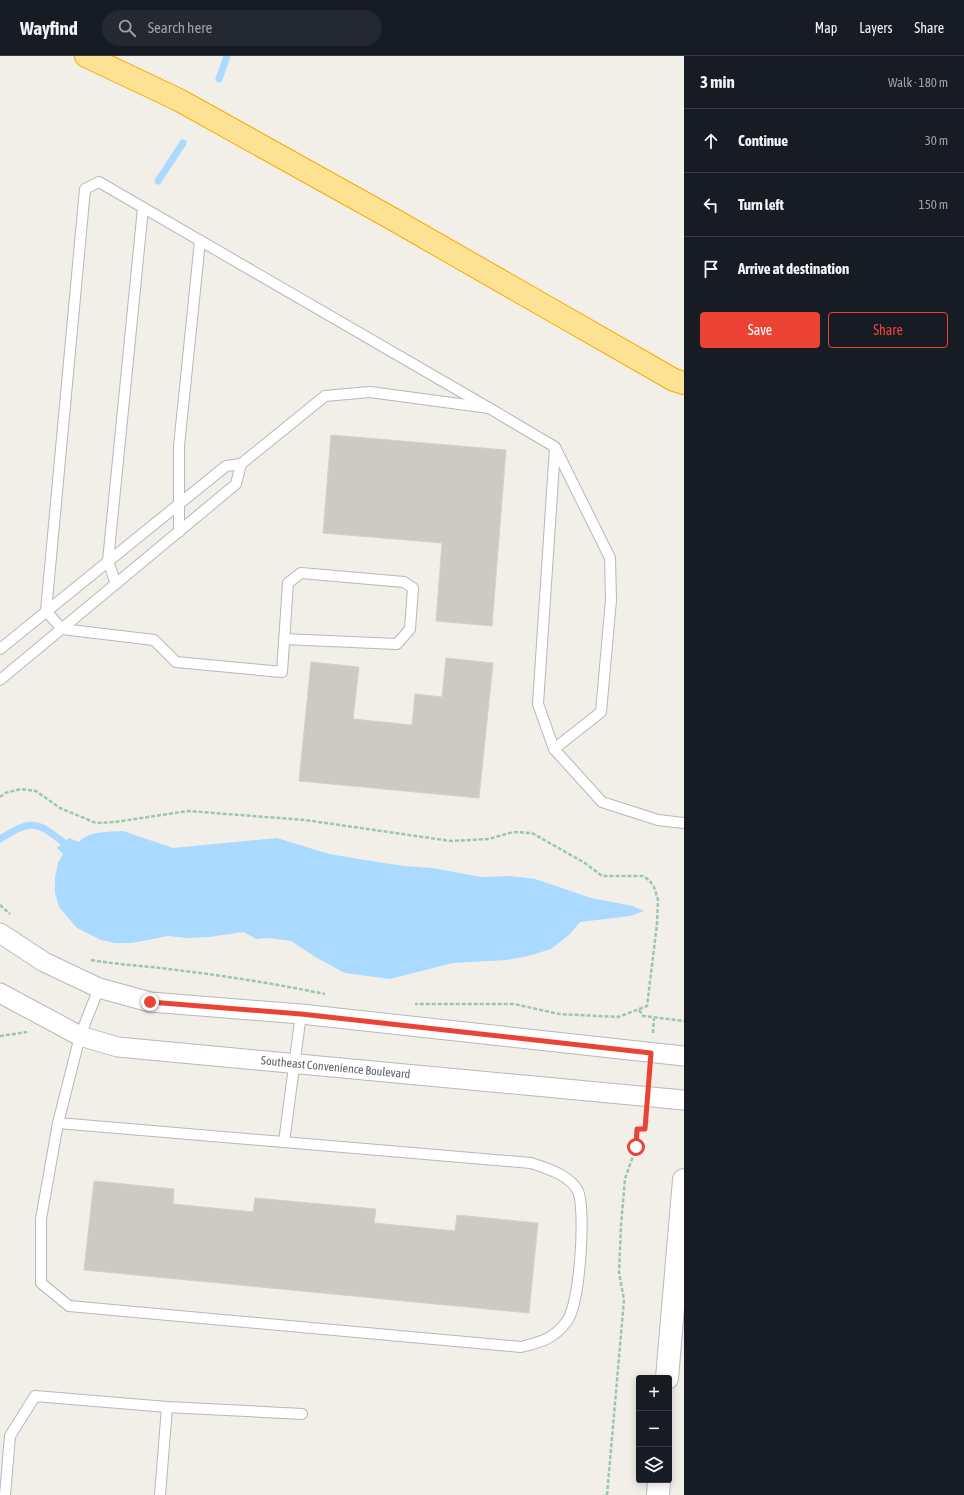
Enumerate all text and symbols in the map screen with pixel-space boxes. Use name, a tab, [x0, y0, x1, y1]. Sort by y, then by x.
search box	[102, 10, 382, 46]
text: Wayfind	[20, 17, 78, 39]
icon: search	[116, 17, 138, 39]
text: Search here	[148, 19, 212, 36]
text: Map	[815, 20, 837, 36]
text: Layers	[859, 20, 892, 36]
text: Share	[914, 20, 944, 36]
text: 3 min	[700, 72, 735, 92]
text: Walk · 180 m	[888, 75, 948, 90]
icon: ahead	[700, 130, 722, 152]
text: Continue	[738, 132, 788, 149]
text: 30 m	[925, 133, 948, 148]
icon: left	[700, 194, 722, 216]
text: Turn left	[738, 196, 784, 213]
text: 150 m	[919, 197, 948, 212]
icon: arrive	[700, 258, 722, 280]
text: Arrive at destination	[738, 260, 849, 277]
button: Save	[700, 312, 820, 348]
button: Share	[828, 312, 948, 348]
route end	[141, 993, 159, 1011]
street label: Southeast Convenience Boulevard	[260, 1053, 411, 1081]
route start	[627, 1138, 645, 1156]
map controls	[636, 1375, 672, 1483]
button: +	[636, 1375, 672, 1411]
button: −	[636, 1411, 672, 1447]
button: layers	[636, 1447, 672, 1483]

